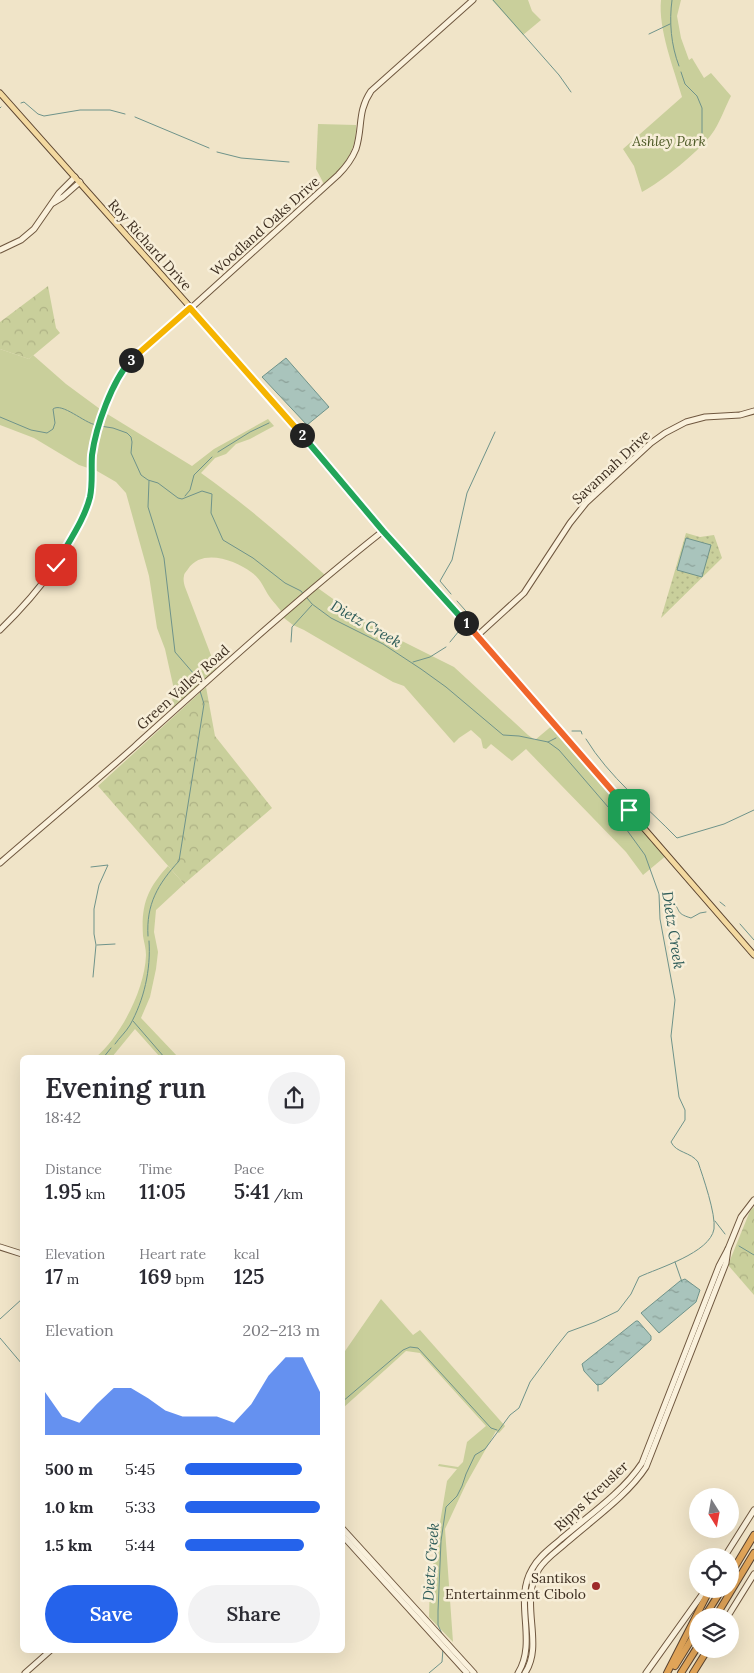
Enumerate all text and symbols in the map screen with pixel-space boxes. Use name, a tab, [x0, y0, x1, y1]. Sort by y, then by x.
park label: Ashley Park	[631, 132, 706, 150]
street label: Woodland Oaks Drive	[207, 172, 324, 280]
street label: Roy Richard Drive	[104, 196, 196, 295]
pin: 3	[118, 348, 144, 372]
text: 3	[128, 351, 135, 369]
pin: 2	[290, 422, 314, 448]
text: 2	[299, 426, 306, 444]
street label: Savannah Drive	[568, 426, 654, 508]
pin	[35, 544, 77, 586]
icon: check	[42, 551, 70, 579]
water label: Dietz Creek	[327, 596, 405, 652]
pin: 1	[454, 610, 478, 636]
text: 1	[464, 614, 469, 632]
street label: Green Valley Road	[133, 641, 233, 733]
pin	[608, 789, 650, 831]
icon: arrive	[615, 796, 643, 824]
water label: Dietz Creek	[658, 890, 689, 970]
text: Evening run	[45, 1070, 206, 1106]
button: share	[268, 1072, 320, 1124]
text: 18:42	[45, 1107, 81, 1127]
text: Distance	[45, 1160, 102, 1178]
text: Time	[139, 1160, 172, 1178]
text: Pace	[234, 1160, 264, 1178]
text: 1.95	[45, 1178, 82, 1205]
text: 11:05	[139, 1178, 186, 1205]
text: 5:41	[234, 1178, 270, 1205]
text: km	[82, 1185, 105, 1203]
text: /km	[270, 1185, 303, 1203]
text: Elevation	[45, 1245, 105, 1263]
text: Heart rate	[139, 1245, 206, 1263]
text: kcal	[234, 1245, 260, 1263]
text: 17	[45, 1263, 63, 1290]
text: 169	[139, 1263, 172, 1290]
text: 125	[234, 1263, 264, 1290]
text: m	[63, 1270, 79, 1288]
text: bpm	[172, 1270, 205, 1288]
text: Elevation	[45, 1320, 114, 1340]
text: 202–213 m	[243, 1320, 320, 1340]
street label: Ripps Kreusler	[550, 1457, 632, 1535]
text: 500 m	[45, 1459, 93, 1479]
text: 5:45	[125, 1459, 155, 1479]
north arrow	[689, 1488, 739, 1538]
map controls	[689, 1488, 739, 1658]
text: 1.0 km	[45, 1497, 94, 1517]
text: 5:33	[125, 1497, 156, 1517]
water label: Dietz Creek	[418, 1522, 443, 1602]
text: 1.5 km	[45, 1535, 92, 1555]
text: 5:44	[125, 1535, 155, 1555]
button: locate	[689, 1548, 739, 1598]
place label: Santikos Entertainment Cibolo	[445, 1569, 586, 1603]
marker: Santikos Entertainment Cibolo	[590, 1580, 602, 1592]
button: Save	[45, 1585, 178, 1643]
button: Share	[188, 1585, 320, 1643]
button: layers	[689, 1608, 739, 1658]

